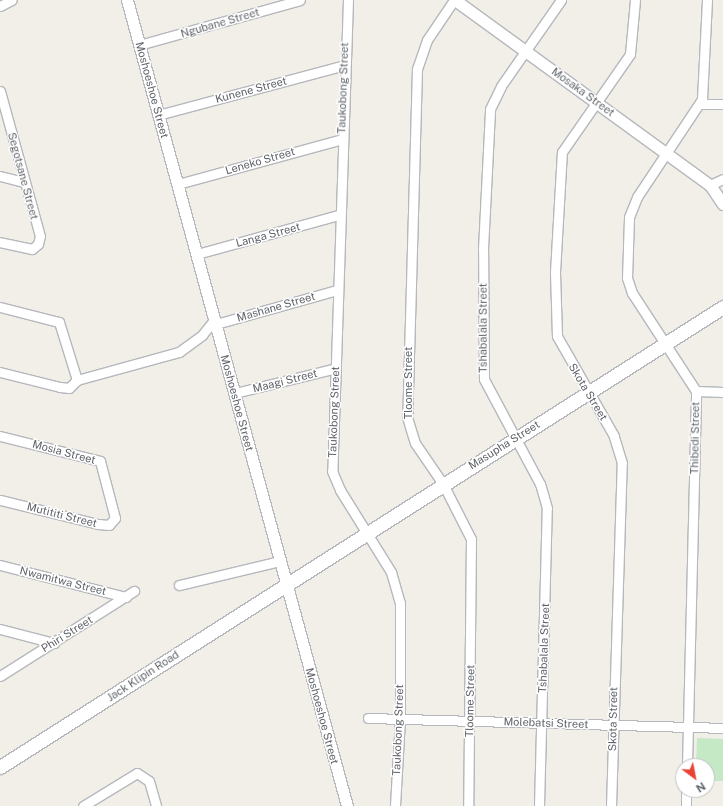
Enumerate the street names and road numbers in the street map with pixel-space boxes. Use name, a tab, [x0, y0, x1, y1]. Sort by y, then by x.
street label: Ngubane Street	[179, 5, 261, 41]
street label: Moshoeshoe Street	[133, 40, 171, 140]
street label: Taukobong Street	[335, 42, 351, 134]
street label: Mosaka Street	[549, 65, 617, 119]
street label: Kunene Street	[214, 74, 288, 106]
street label: Segotsane Street	[5, 131, 41, 221]
street label: Leneko Street	[224, 145, 296, 177]
street label: Langa Street	[234, 220, 302, 250]
street label: Tshabalala Street	[476, 283, 490, 373]
street label: Mashane Street	[235, 289, 317, 325]
street label: Tloome Street	[401, 347, 415, 419]
street label: Moshoeshoe Street	[218, 353, 256, 453]
street label: Skota Street	[566, 361, 610, 423]
street label: Taukobong Street	[326, 366, 342, 458]
street label: Maagi Street	[251, 367, 319, 395]
street label: Thibedi Street	[688, 402, 702, 474]
street label: Masupha Street	[466, 418, 542, 472]
street label: Mosia Street	[31, 437, 97, 467]
street label: Mutititi Street	[26, 500, 98, 530]
street label: Nwamitwa Street	[18, 564, 108, 598]
street label: Tshabalala Street	[536, 603, 552, 693]
street label: Phiri Street	[39, 613, 95, 655]
street label: Jack Klipin Road	[105, 648, 181, 704]
street label: Tloome Street	[463, 665, 477, 737]
street label: Moshoeshoe Street	[303, 666, 341, 766]
street label: Taukobong Street	[390, 684, 406, 776]
street label: Skota Street	[606, 687, 620, 751]
street label: Molebatsi Street	[503, 715, 589, 731]

